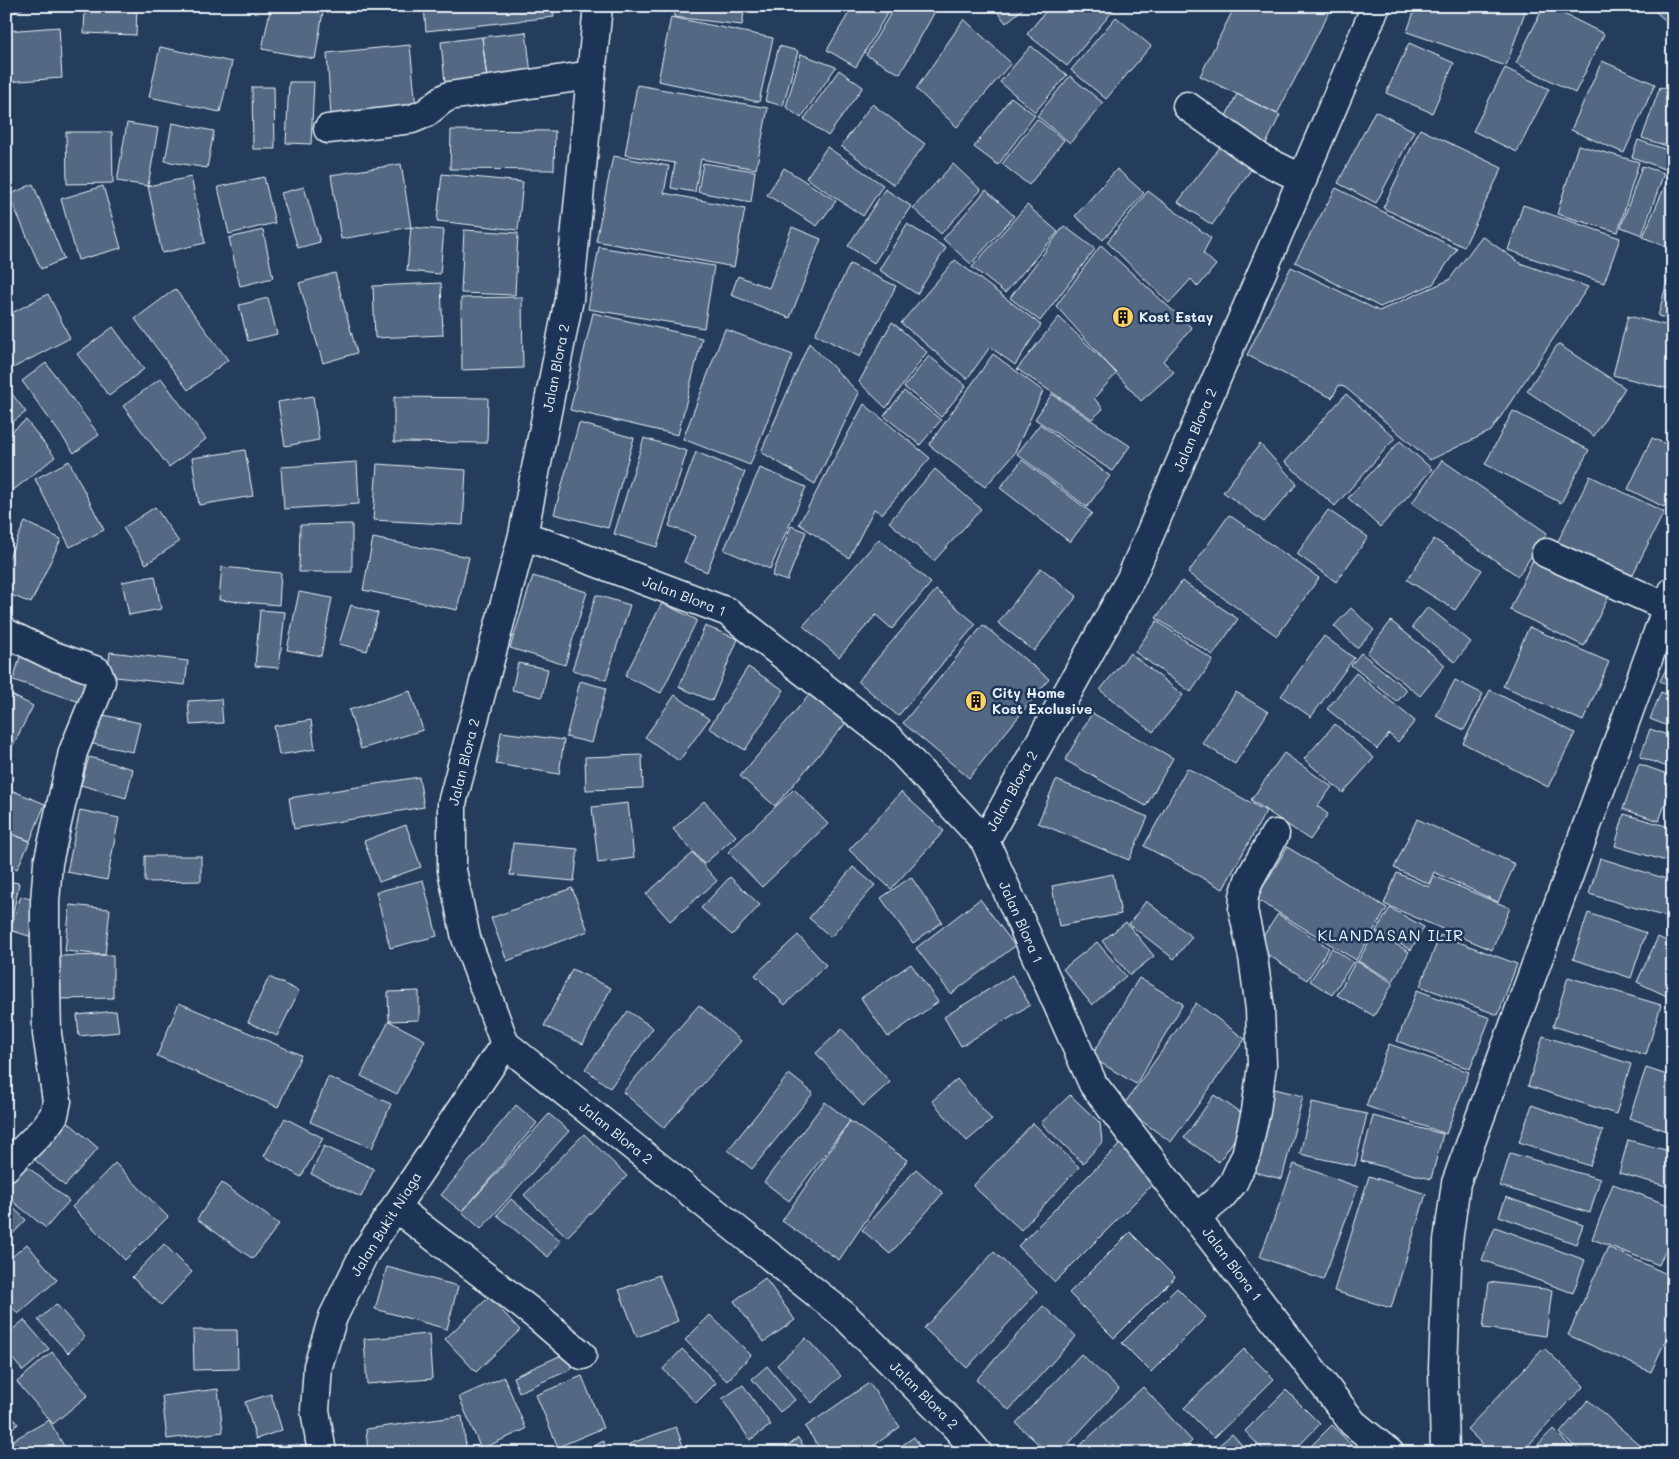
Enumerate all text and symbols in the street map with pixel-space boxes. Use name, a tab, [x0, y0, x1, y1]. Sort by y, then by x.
building icon: Kost Estay	[1111, 305, 1135, 329]
place label: Kost Estay	[1139, 307, 1214, 326]
street label: Jalan Blora 2	[538, 322, 573, 414]
street label: Jalan Blora 2	[1168, 385, 1221, 475]
street label: Jalan Blora 1	[640, 571, 729, 620]
place label: City Home Kost Exclusive	[992, 683, 1092, 718]
building icon: City Home Kost Exclusive	[964, 689, 988, 713]
street label: Jalan Blora 2	[443, 716, 484, 808]
street label: Jalan Blora 2	[982, 747, 1042, 834]
street label: Jalan Blora 1	[995, 878, 1048, 966]
district label: KLANDASAN ILIR	[1318, 924, 1464, 945]
street label: Jalan Blora 2	[576, 1097, 657, 1168]
street label: Jalan Bukit Niaga	[346, 1168, 425, 1280]
street label: Jalan Blora 1	[1198, 1223, 1266, 1305]
street label: Jalan Blora 2	[886, 1356, 963, 1433]

